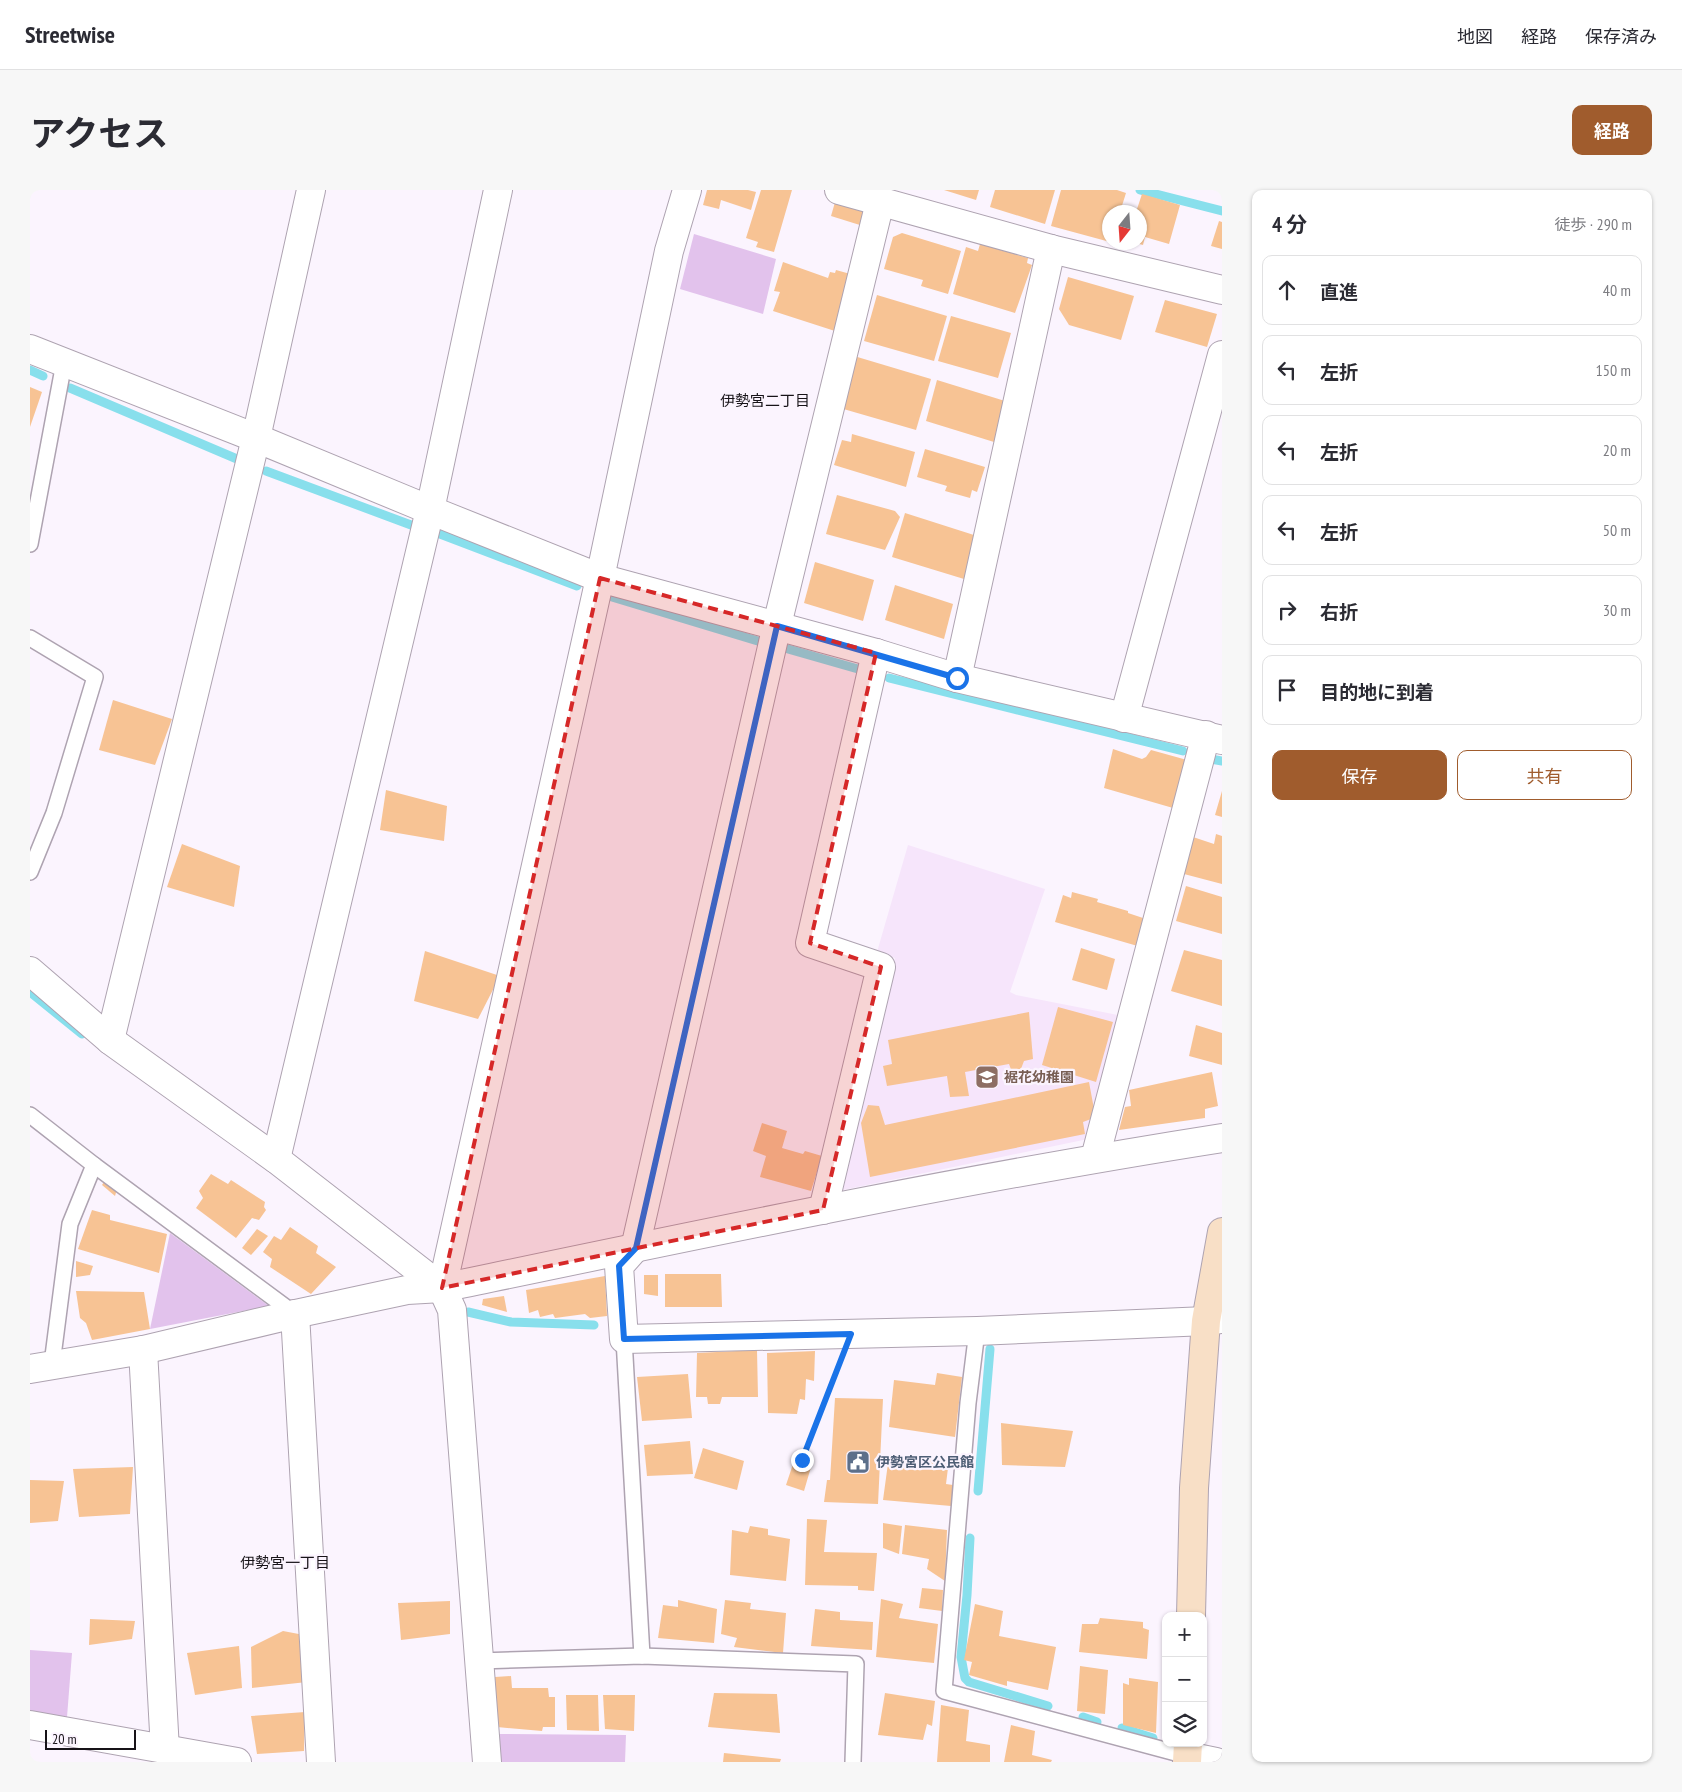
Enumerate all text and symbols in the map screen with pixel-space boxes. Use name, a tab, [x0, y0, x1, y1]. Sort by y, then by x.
text: Streetwise	[25, 19, 115, 50]
text: 地図	[1457, 25, 1493, 48]
text: 経路	[1521, 25, 1557, 48]
text: 保存済み	[1585, 25, 1657, 48]
button: 経路	[1572, 105, 1652, 155]
text: アクセス	[30, 110, 168, 156]
north arrow	[1102, 205, 1147, 250]
text: 4 分	[1272, 211, 1307, 238]
text: 徒歩 · 290 m	[1554, 214, 1632, 234]
icon: ahead	[1273, 276, 1301, 304]
text: 直進	[1320, 280, 1358, 304]
text: 40 m	[1603, 280, 1631, 300]
icon: left	[1273, 356, 1301, 384]
text: 左折	[1320, 360, 1358, 384]
text: 150 m	[1596, 360, 1631, 380]
district label: 伊勢宮二丁目	[720, 391, 810, 410]
icon: left	[1273, 436, 1301, 464]
text: 左折	[1320, 440, 1358, 464]
text: 20 m	[1603, 440, 1631, 460]
icon: left	[1273, 516, 1301, 544]
text: 左折	[1320, 520, 1358, 544]
text: 50 m	[1603, 520, 1631, 540]
icon: right	[1273, 596, 1301, 624]
text: 右折	[1320, 600, 1358, 624]
text: 30 m	[1603, 600, 1631, 620]
route start	[946, 667, 969, 690]
icon: arrive	[1273, 676, 1301, 704]
text: 目的地に到着	[1320, 680, 1434, 704]
button: 保存	[1272, 750, 1447, 800]
button: 共有	[1457, 750, 1632, 800]
school or university icon: 裾花幼稚園	[974, 1064, 1000, 1090]
place label: 裾花幼稚園	[1004, 1068, 1074, 1086]
route end	[791, 1449, 814, 1472]
public building icon: 伊勢宮区公民館	[845, 1449, 871, 1475]
place label: 伊勢宮区公民館	[876, 1453, 974, 1471]
district label: 伊勢宮一丁目	[240, 1553, 330, 1572]
map controls	[1162, 1612, 1207, 1747]
button: +	[1162, 1612, 1207, 1657]
button: −	[1162, 1657, 1207, 1702]
button: layers	[1162, 1702, 1207, 1747]
scale bar	[45, 1727, 136, 1750]
text: 20 m	[52, 1730, 77, 1748]

